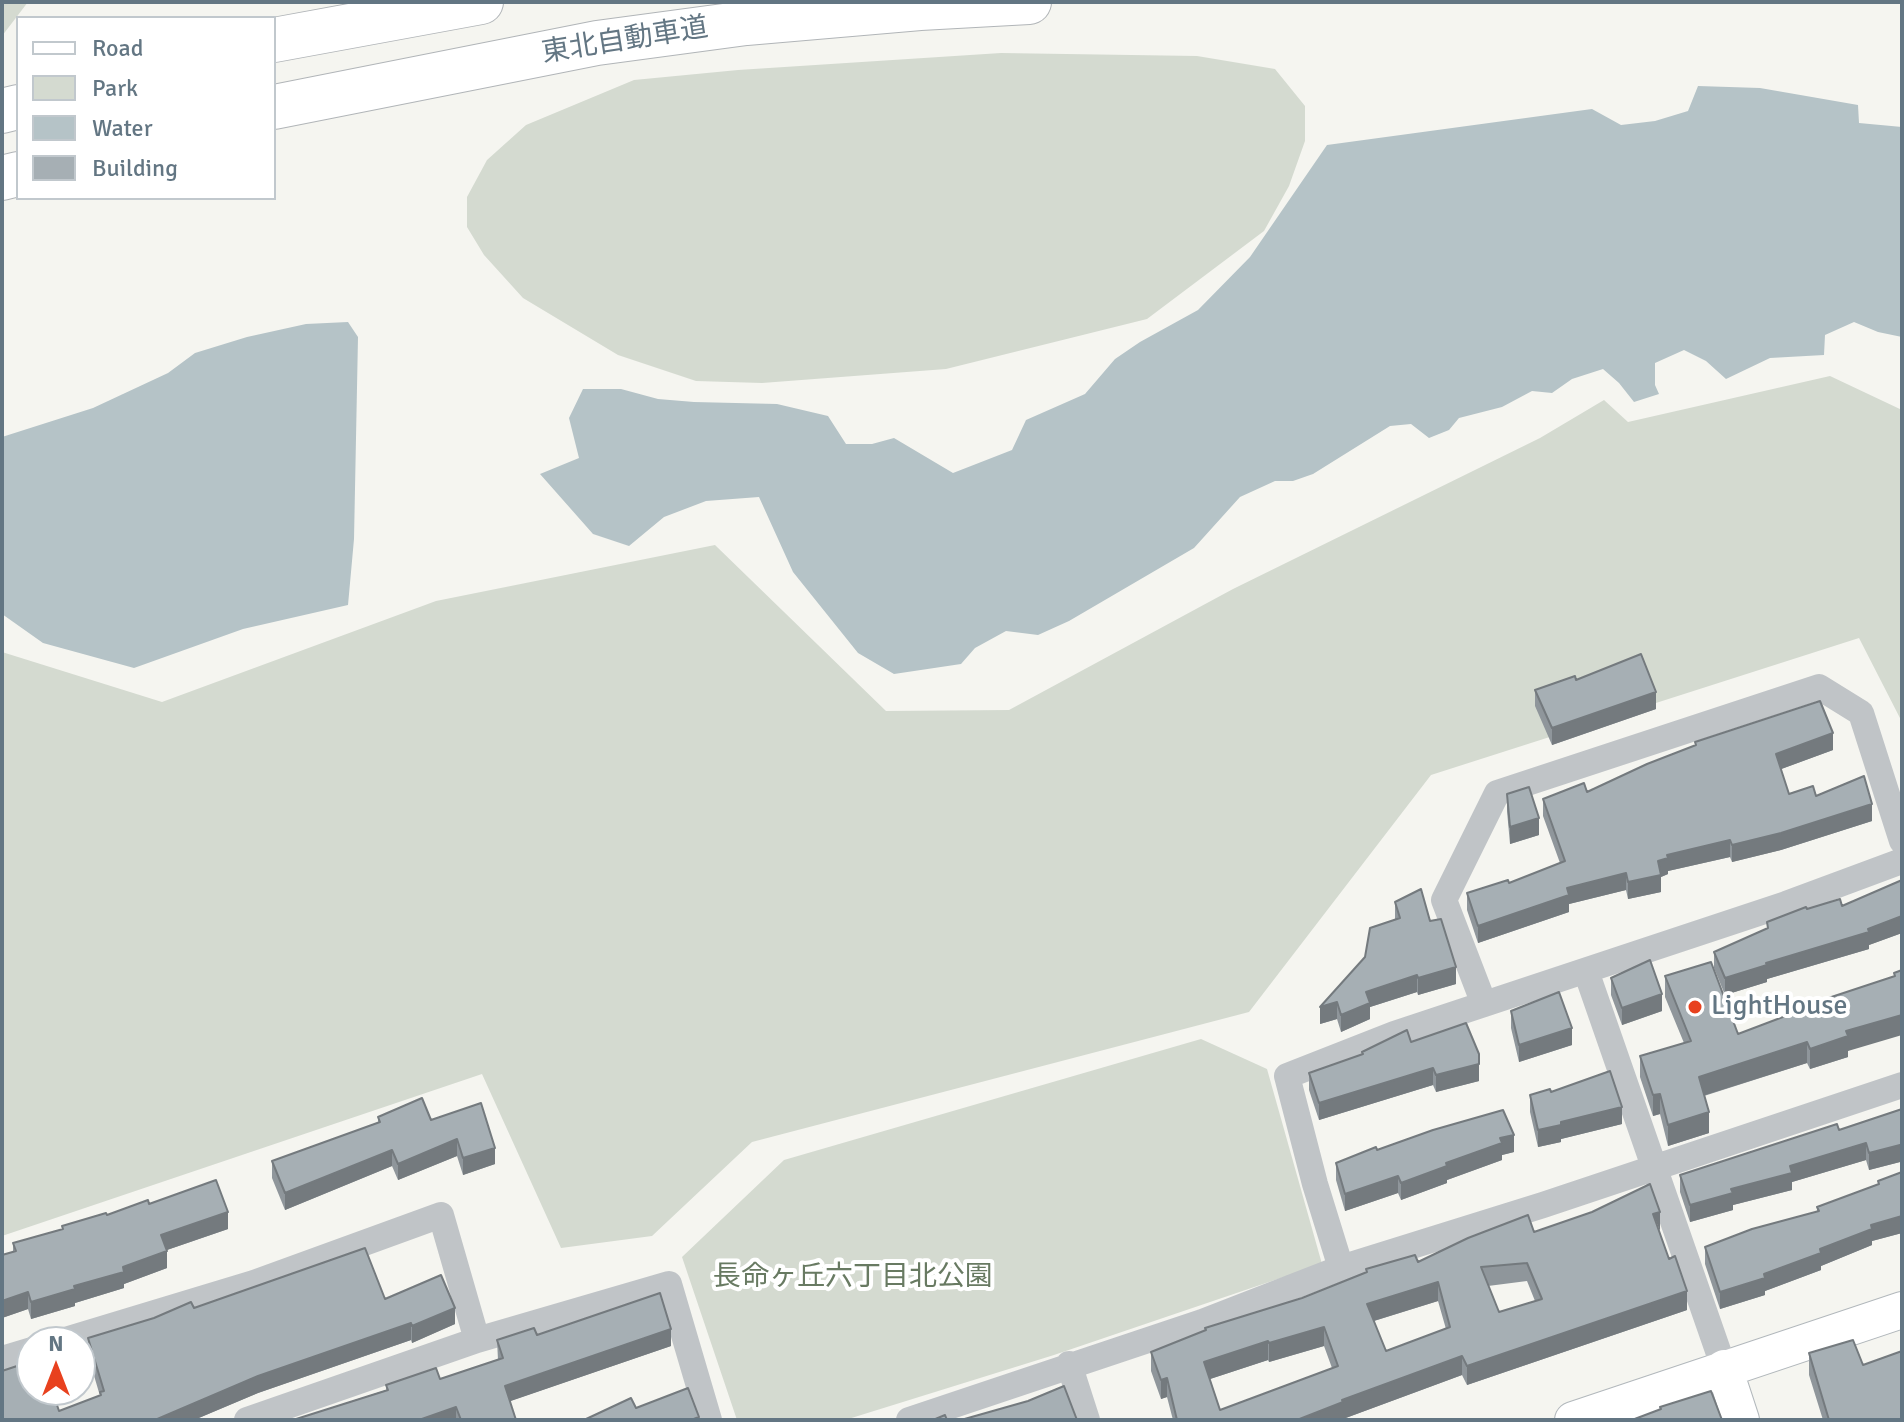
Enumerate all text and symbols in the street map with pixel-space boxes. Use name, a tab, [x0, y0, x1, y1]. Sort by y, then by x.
street label: 東北自動車道	[539, 11, 711, 71]
legend	[16, 16, 276, 200]
text: Road	[92, 33, 143, 63]
text: Park	[92, 73, 138, 103]
text: Water	[92, 113, 152, 143]
text: Building	[92, 153, 178, 183]
place label: LightHouse	[1711, 990, 1848, 1024]
marker: LightHouse	[1686, 998, 1704, 1016]
park label: 長命ヶ丘六丁目北公園	[713, 1261, 993, 1295]
north arrow	[16, 1326, 96, 1406]
text: N	[48, 1330, 64, 1357]

